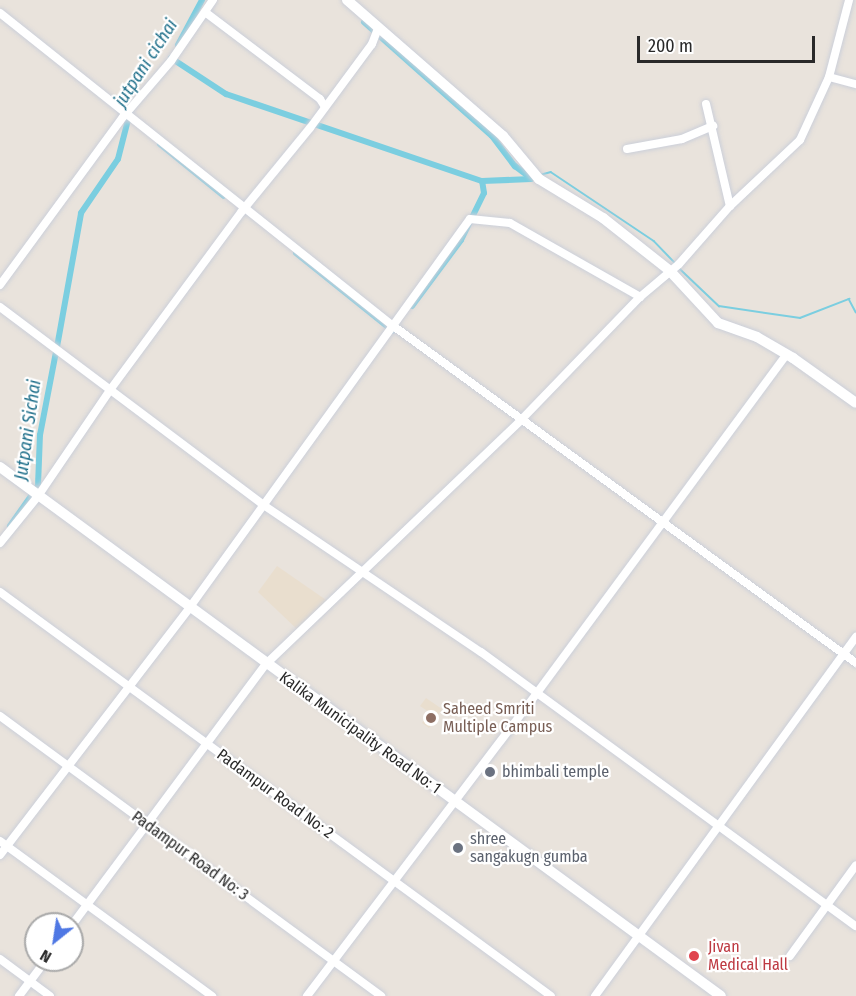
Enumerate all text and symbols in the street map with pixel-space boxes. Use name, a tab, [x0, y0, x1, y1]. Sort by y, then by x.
water label: jutpani cichai	[110, 15, 182, 111]
scale bar	[640, 24, 818, 62]
text: 200 m	[648, 35, 693, 57]
water label: Jutpani Sichai	[10, 378, 46, 482]
street label: Kalika Municipality Road No: 1	[275, 668, 445, 798]
place label: Saheed Smriti Multiple Campus	[443, 699, 552, 737]
marker: Saheed Smriti Multiple Campus	[424, 711, 438, 725]
street label: Padampur Road No: 2	[213, 745, 337, 843]
place label: bhimbali temple	[502, 762, 609, 782]
marker: bhimbali temple	[483, 765, 497, 779]
street label: Padampur Road No: 3	[128, 807, 252, 905]
place label: shree sangakugn gumba	[470, 829, 588, 867]
marker: shree sangakugn gumba	[451, 841, 465, 855]
north arrow	[24, 912, 84, 972]
place label: Jivan Medical Hall	[708, 937, 788, 975]
text: N	[37, 946, 55, 967]
marker: Jivan Medical Hall	[685, 947, 703, 965]

